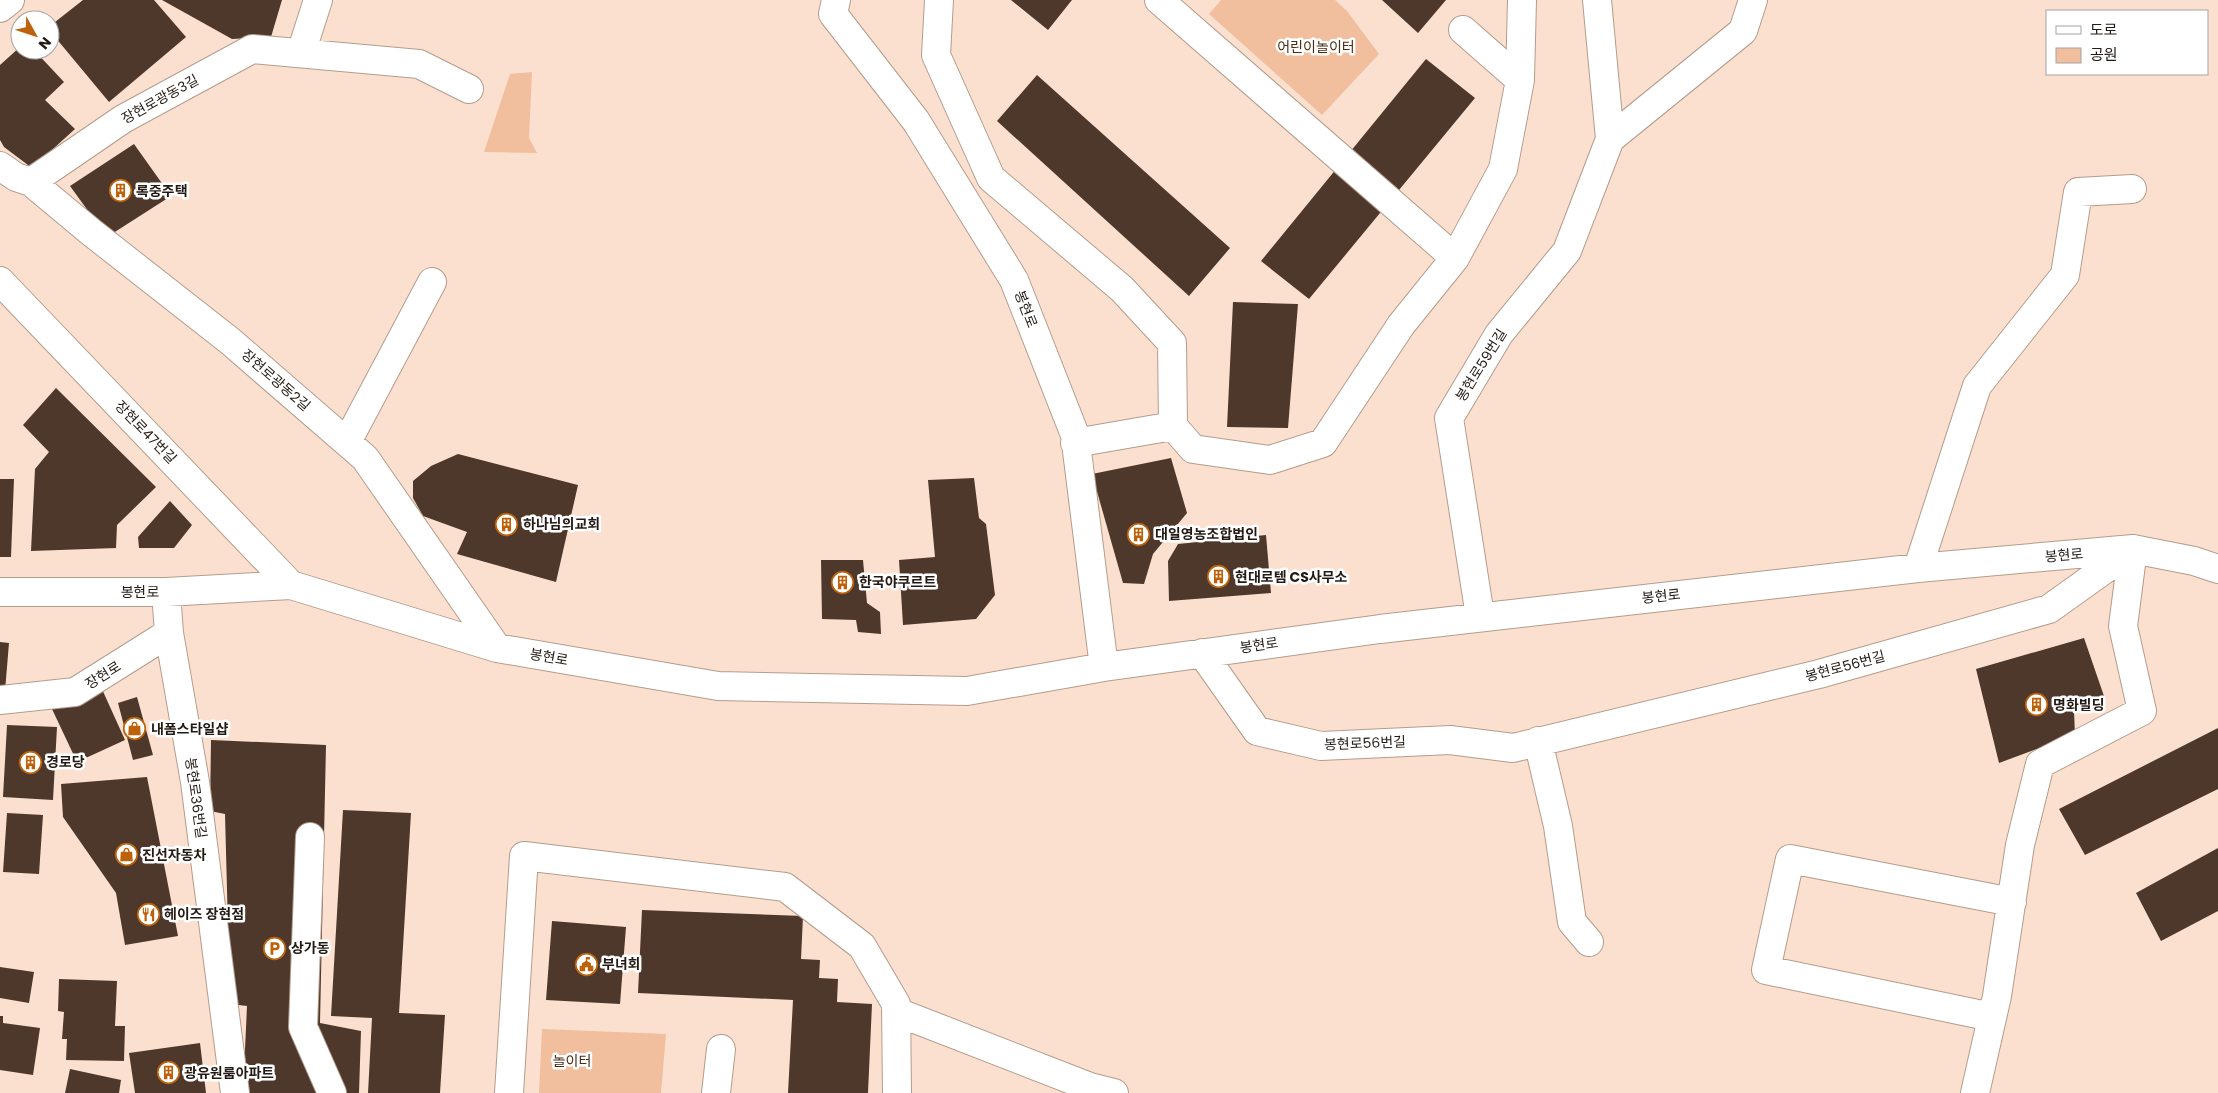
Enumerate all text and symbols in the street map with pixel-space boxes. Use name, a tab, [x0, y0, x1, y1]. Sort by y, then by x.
north arrow	[10, 10, 60, 60]
legend	[2046, 10, 2208, 75]
text: 도로	[2090, 19, 2118, 40]
text: N	[34, 33, 56, 54]
park label: 어린이놀이터	[1277, 37, 1355, 57]
text: 공원	[2090, 44, 2118, 65]
street label: 장현로광동3길	[118, 70, 202, 128]
building icon: 록중주택	[108, 179, 132, 203]
place label: 록중주택	[136, 181, 188, 201]
street label: 봉현로	[1010, 287, 1042, 331]
street label: 봉현로59번길	[1451, 325, 1511, 405]
street label: 장현로광동2길	[237, 344, 315, 416]
street label: 장현로47번길	[111, 396, 181, 468]
building icon: 하나님의교회	[495, 512, 519, 536]
place label: 하나님의교회	[523, 514, 600, 534]
building icon: 대일영농조합법인	[1127, 522, 1151, 546]
place label: 대일영농조합법인	[1155, 524, 1258, 544]
street label: 봉현로	[2044, 543, 2084, 567]
building icon: 현대로템 CS사무소	[1207, 565, 1231, 589]
place label: 현대로템 CS사무소	[1235, 567, 1348, 587]
building icon: 한국야쿠르트	[831, 570, 855, 594]
place label: 한국야쿠르트	[859, 572, 936, 592]
street label: 봉현로	[121, 582, 159, 602]
street label: 봉현로	[1641, 584, 1681, 608]
street label: 봉현로	[1238, 632, 1280, 658]
street label: 봉현로	[528, 644, 570, 670]
street label: 봉현로56번길	[1803, 646, 1887, 686]
street label: 장현로	[81, 656, 125, 694]
building icon: 명화빌딩	[2025, 693, 2049, 717]
place label: 명화빌딩	[2053, 695, 2105, 715]
shop icon: 내폼스타일샵	[123, 717, 147, 741]
place label: 내폼스타일샵	[151, 719, 228, 739]
street label: 봉현로56번길	[1324, 732, 1406, 754]
building icon: 경로당	[18, 750, 42, 774]
place label: 경로당	[46, 752, 85, 772]
street label: 봉현로36번길	[180, 756, 212, 840]
shop icon: 진선자동차	[114, 843, 138, 867]
place label: 진선자동차	[142, 845, 207, 865]
restaurant icon: 헤이즈 장현점	[136, 902, 160, 926]
place label: 헤이즈 장현점	[164, 904, 244, 924]
parking icon: 상가동	[263, 936, 287, 960]
place label: 상가동	[291, 938, 330, 958]
public building icon: 부녀회	[574, 952, 598, 976]
place label: 부녀회	[602, 954, 641, 974]
park label: 놀이터	[553, 1051, 591, 1071]
building icon: 광유원룸아파트	[156, 1061, 180, 1085]
place label: 광유원룸아파트	[184, 1063, 274, 1083]

